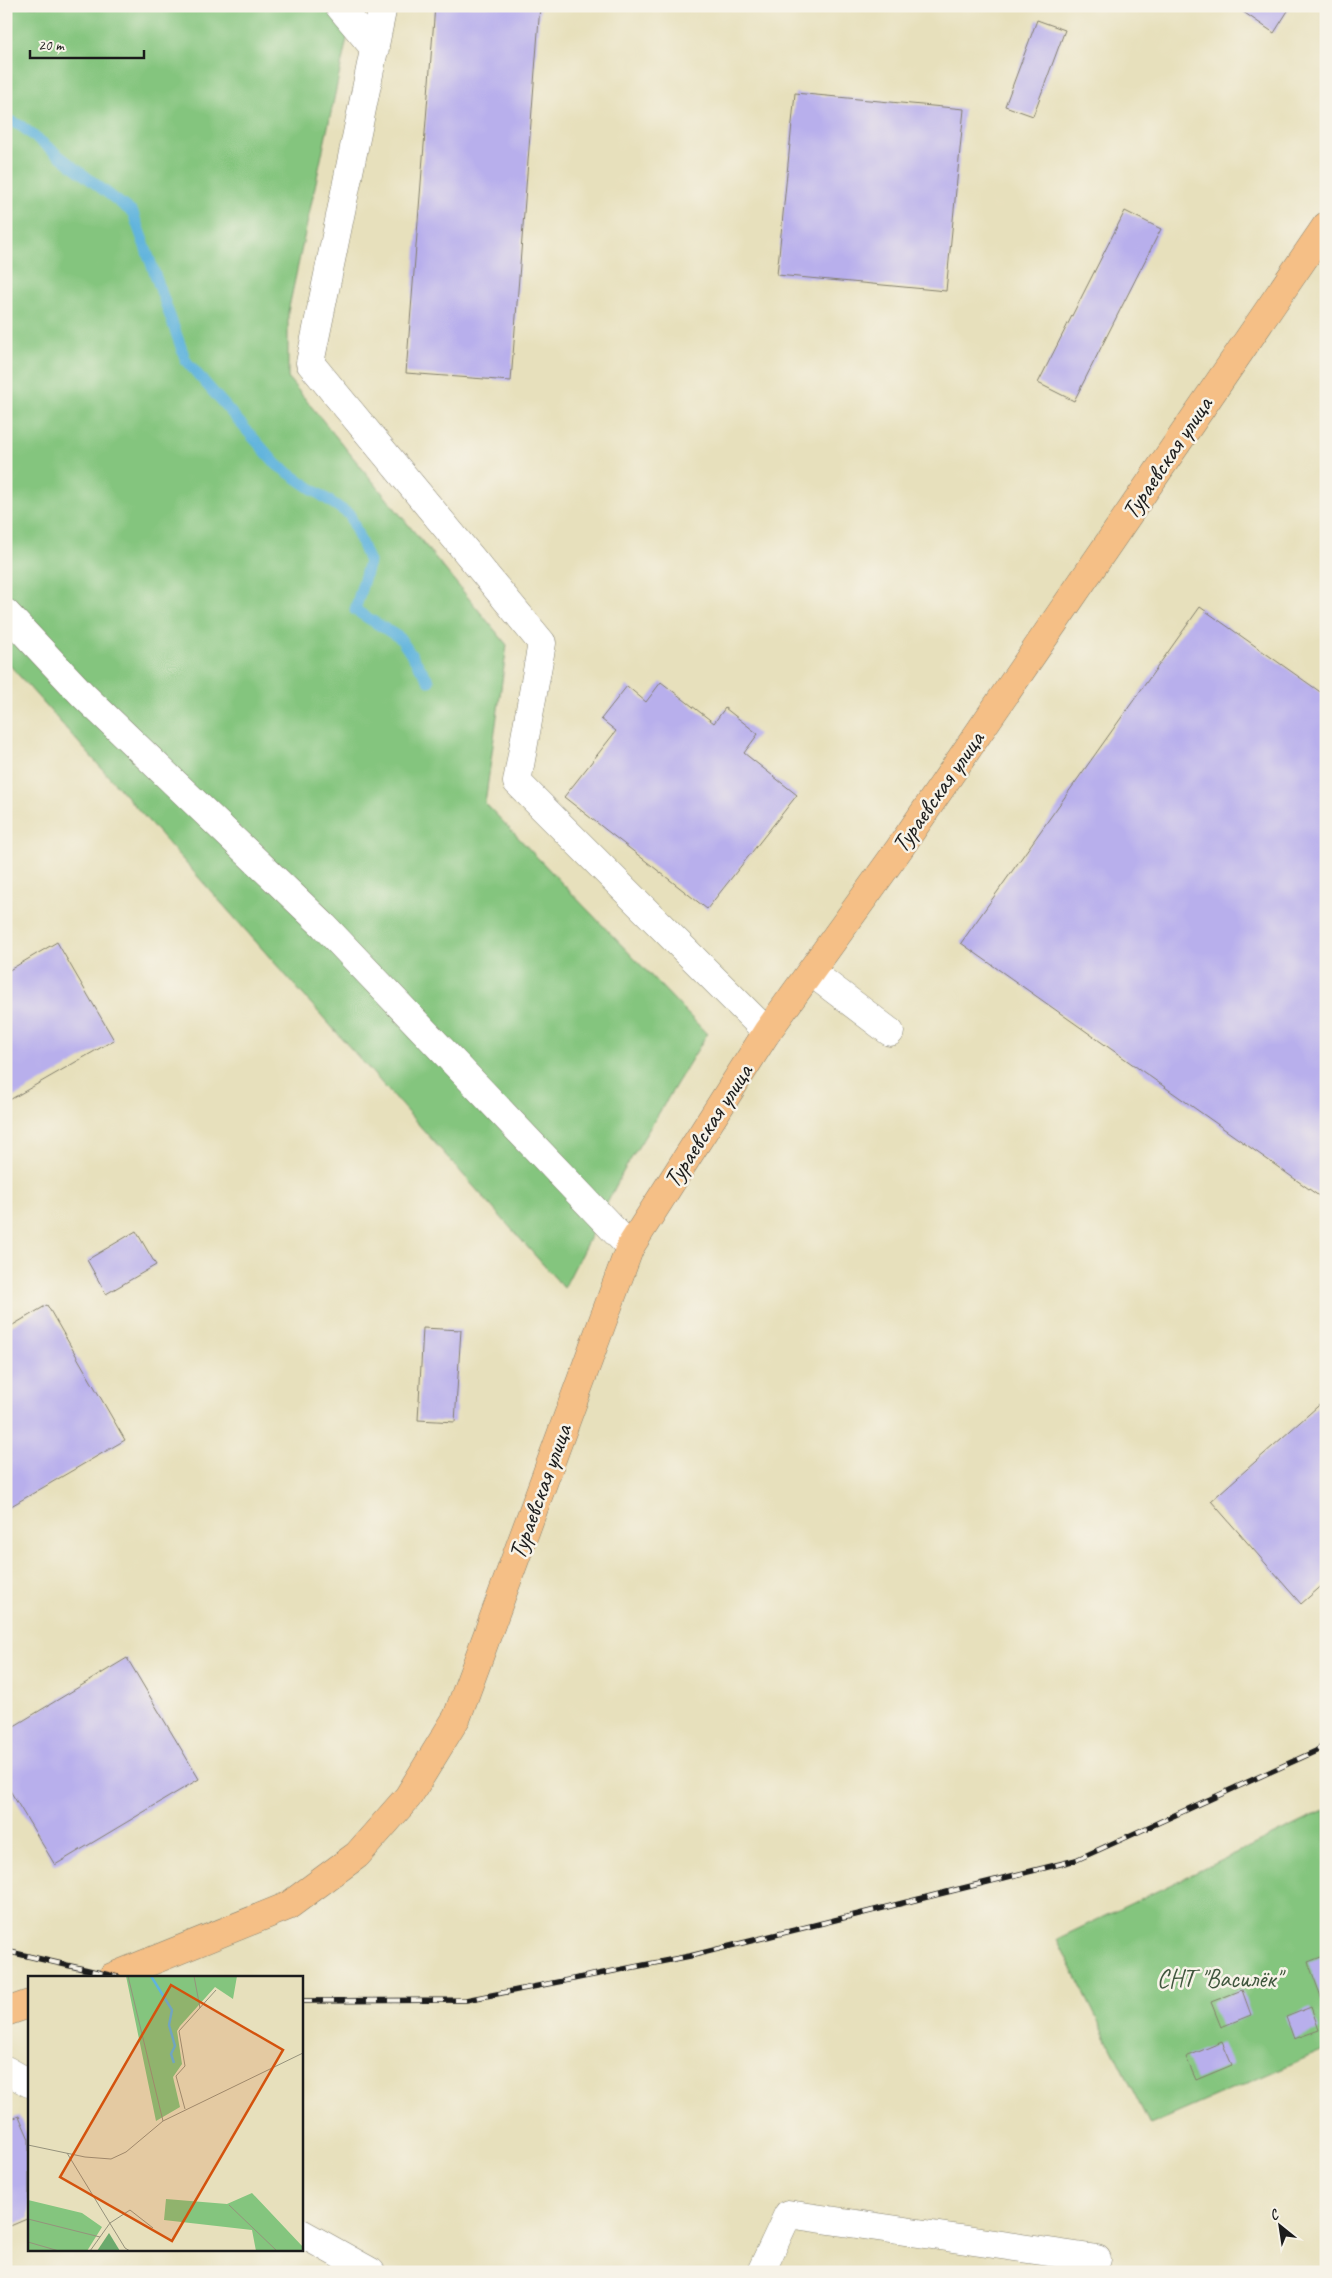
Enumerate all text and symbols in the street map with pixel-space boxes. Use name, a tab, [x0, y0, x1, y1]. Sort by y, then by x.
scale bar	[30, 28, 144, 60]
text: 20 m	[38, 36, 65, 55]
street label: Тураевская улица	[1114, 389, 1221, 525]
street label: Тураевская улица	[884, 723, 993, 859]
street label: Тураевская улица	[656, 1056, 761, 1194]
street label: Тураевская улица	[501, 1418, 580, 1564]
park label: СНТ "Василёк"	[1157, 1963, 1286, 1995]
inset map	[28, 1976, 302, 2250]
north arrow	[1254, 2200, 1304, 2250]
text: С	[1267, 2205, 1283, 2224]

